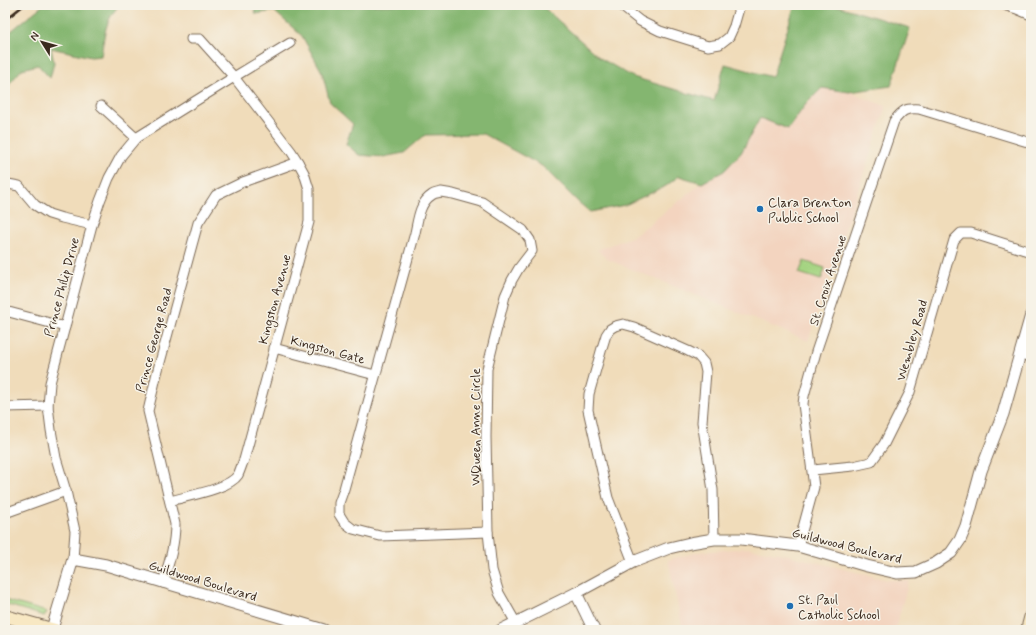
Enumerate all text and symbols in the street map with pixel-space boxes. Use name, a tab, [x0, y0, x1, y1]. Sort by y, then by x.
north arrow	[22, 22, 62, 62]
text: N	[27, 29, 43, 44]
place label: Clara Brenton Public School	[768, 195, 852, 227]
marker: Clara Brenton Public School	[755, 204, 765, 214]
street label: St. Croix Avenue	[806, 233, 851, 328]
street label: Prince Philip Drive	[41, 236, 84, 339]
street label: Kingston Avenue	[255, 252, 297, 347]
street label: Prince George Road	[132, 286, 177, 395]
street label: Wembley Road	[893, 298, 932, 383]
street label: Kingston Gate	[288, 332, 367, 370]
street label: WQueen Anne Circle	[468, 368, 485, 486]
street label: Guildwood Boulevard	[790, 525, 903, 568]
street label: Guildwood Boulevard	[146, 557, 259, 606]
place label: St. Paul Catholic School	[798, 592, 880, 624]
marker: St. Paul Catholic School	[785, 601, 795, 611]

